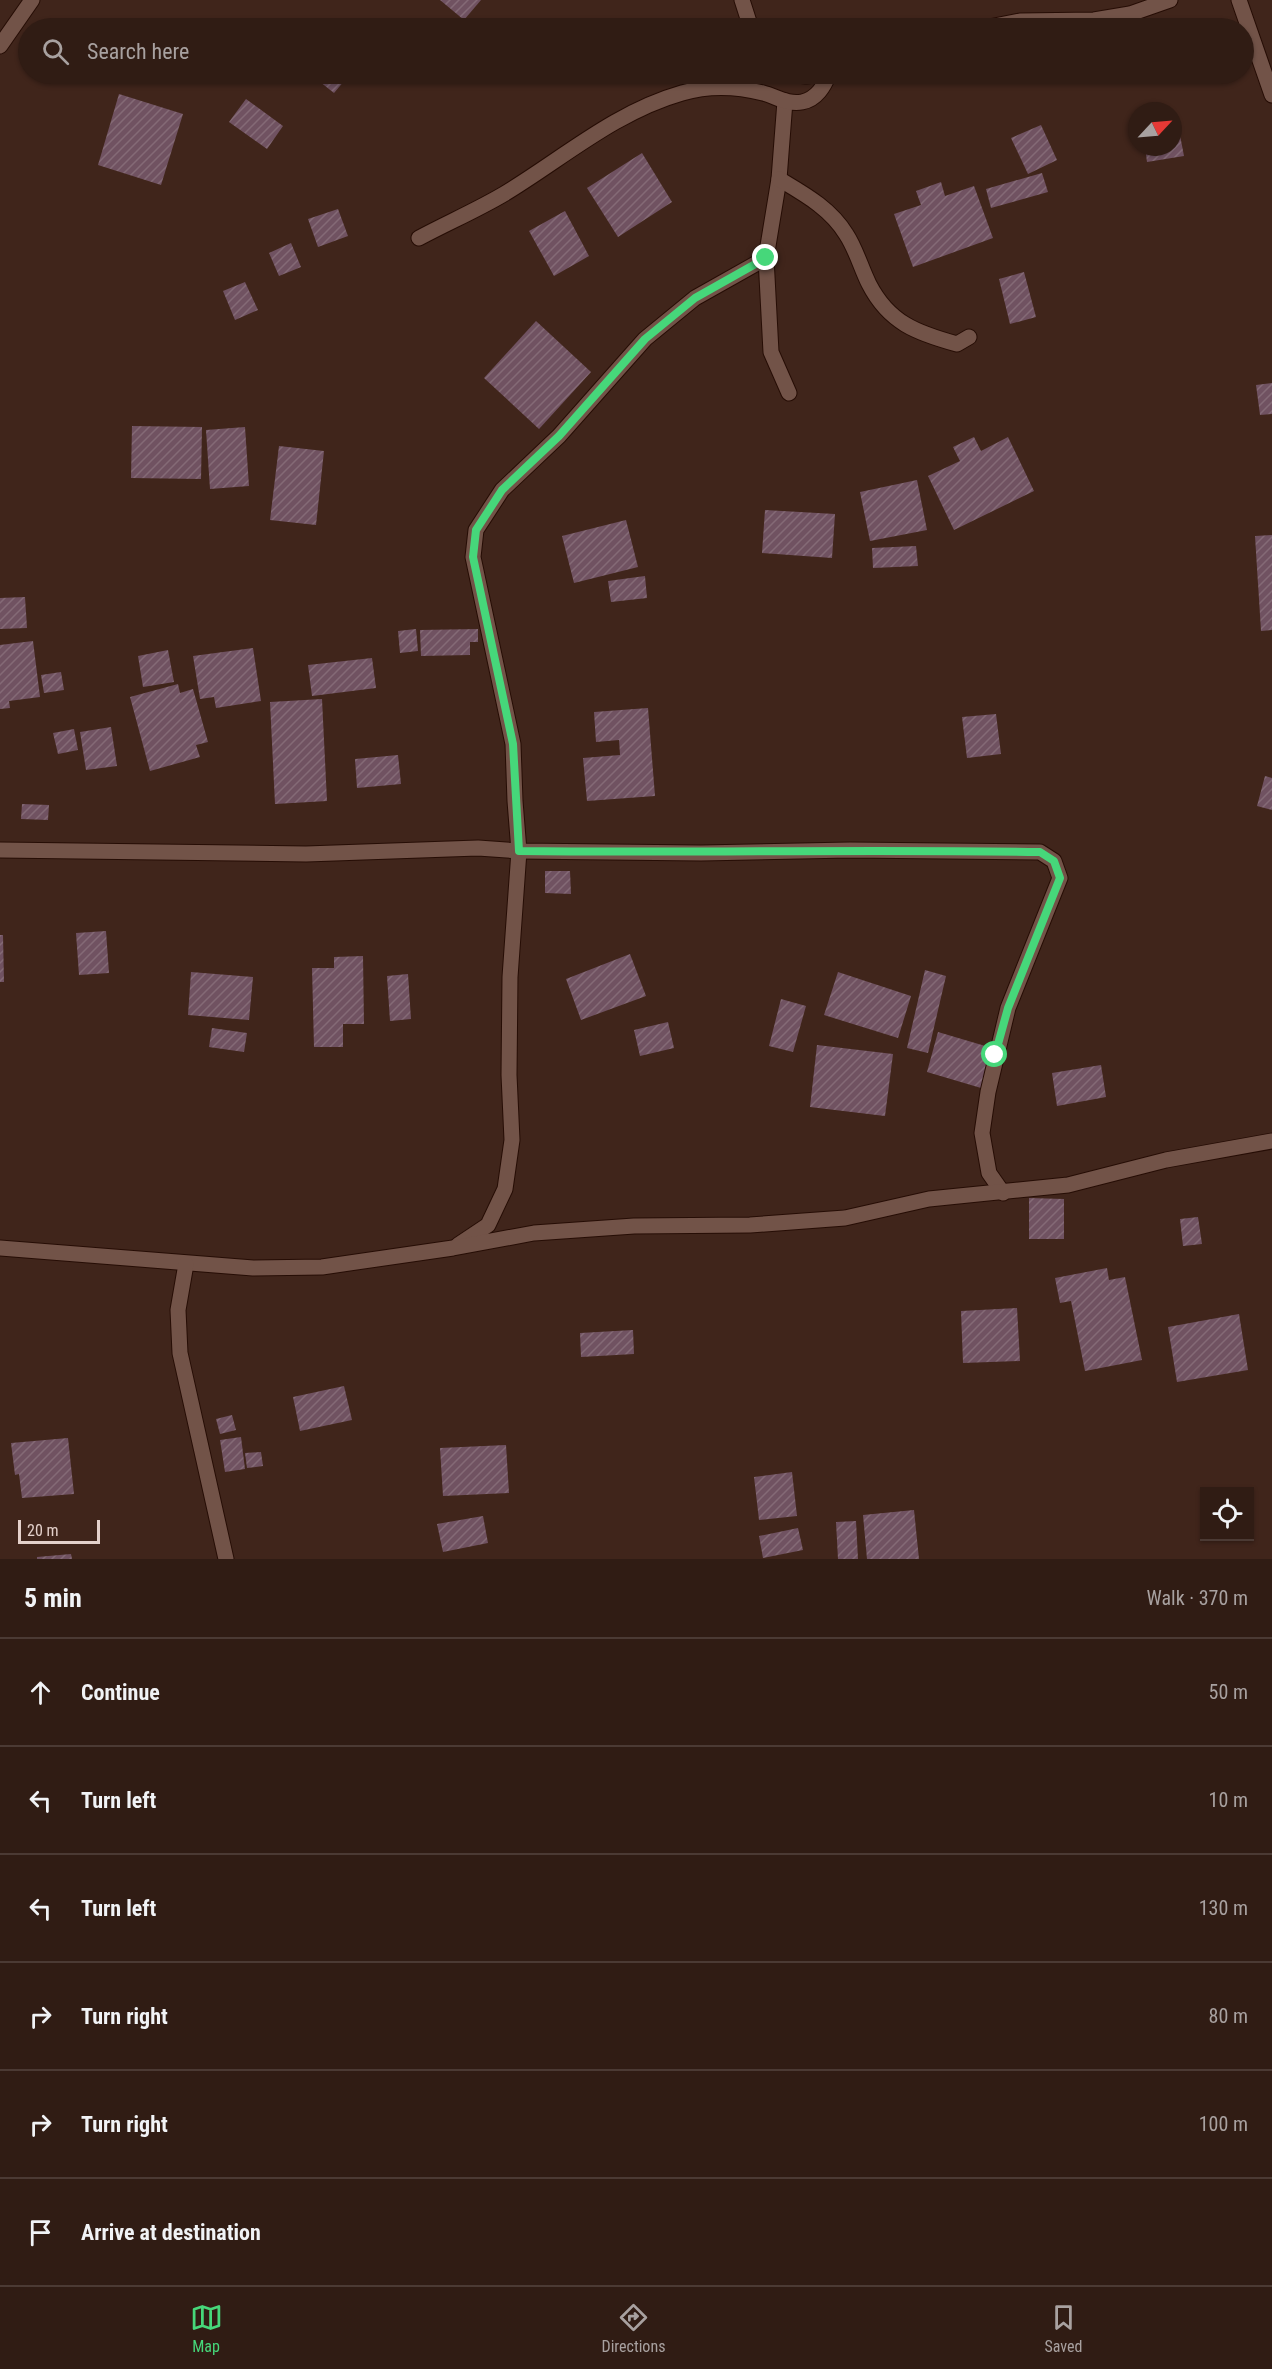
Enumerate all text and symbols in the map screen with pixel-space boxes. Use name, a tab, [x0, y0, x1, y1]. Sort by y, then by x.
search box	[18, 18, 1254, 84]
icon: search	[39, 35, 72, 68]
text: Search here	[87, 39, 189, 64]
north arrow	[1128, 102, 1182, 156]
route end	[752, 244, 778, 270]
route start	[981, 1041, 1007, 1067]
map controls	[1200, 1487, 1254, 1541]
button: locate	[1200, 1487, 1254, 1541]
scale bar	[18, 1517, 100, 1544]
text: 20 m	[27, 1521, 59, 1540]
text: 5 min	[24, 1583, 82, 1613]
text: Walk · 370 m	[1147, 1586, 1248, 1610]
icon: ahead	[24, 1676, 57, 1709]
text: Continue	[81, 1680, 160, 1705]
text: 50 m	[1209, 1680, 1248, 1704]
icon: left	[24, 1784, 57, 1817]
text: Turn left	[81, 1788, 156, 1813]
text: 10 m	[1209, 1788, 1248, 1812]
icon: left	[24, 1892, 57, 1925]
text: Turn left	[81, 1896, 156, 1921]
text: 130 m	[1199, 1896, 1248, 1920]
icon: right	[24, 2000, 57, 2033]
text: Turn right	[81, 2004, 168, 2029]
text: 80 m	[1209, 2004, 1248, 2028]
icon: right	[24, 2108, 57, 2141]
text: Turn right	[81, 2112, 168, 2137]
text: 100 m	[1199, 2112, 1248, 2136]
icon: arrive	[24, 2216, 57, 2249]
text: Arrive at destination	[81, 2220, 261, 2245]
tab: Map	[190, 2301, 223, 2356]
tab: Directions	[602, 2301, 665, 2356]
tab: Saved	[1044, 2301, 1082, 2356]

